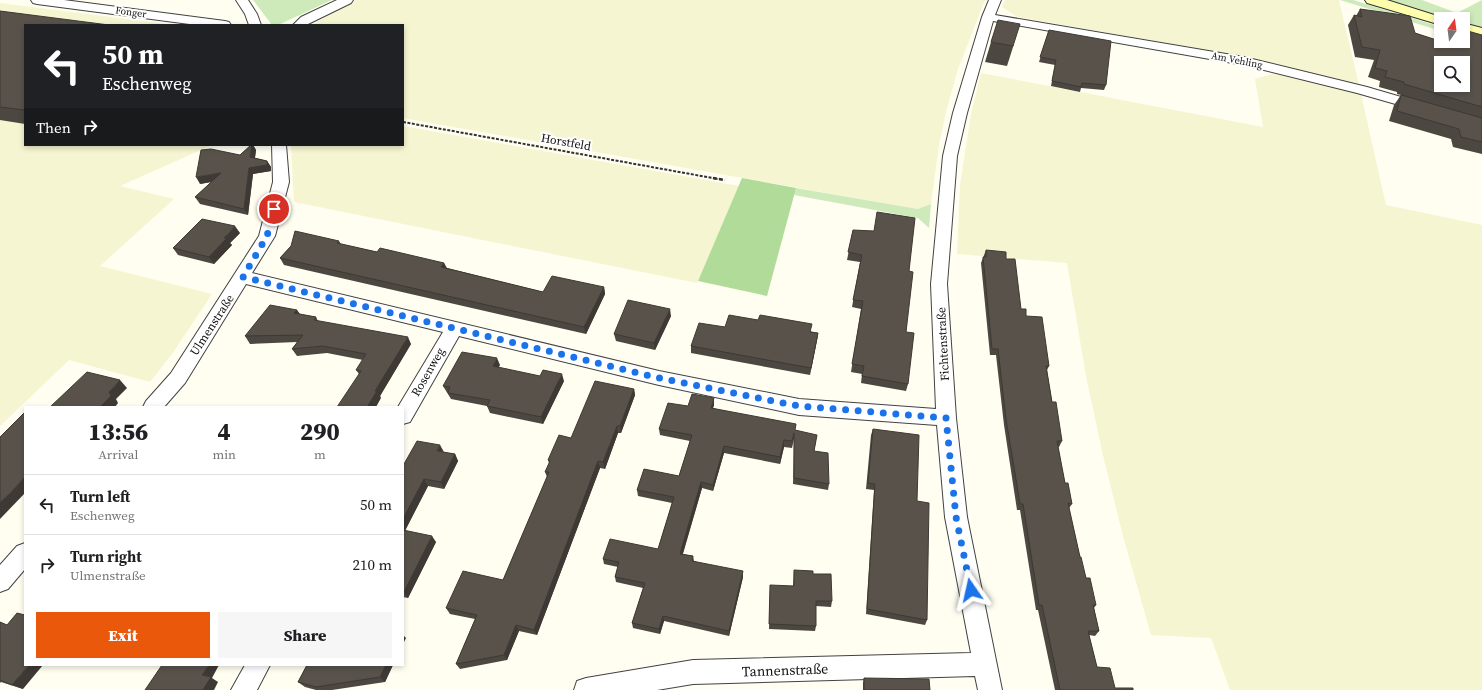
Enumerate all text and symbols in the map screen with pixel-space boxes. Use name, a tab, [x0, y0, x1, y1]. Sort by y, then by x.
street label: Fonger	[115, 3, 148, 21]
north arrow	[1434, 12, 1470, 48]
map controls	[1434, 12, 1470, 92]
text: 50 m	[102, 35, 164, 73]
icon: left	[36, 40, 88, 92]
street label: Am Vehling	[1210, 49, 1264, 71]
button: search	[1434, 56, 1470, 92]
text: Eschenweg	[102, 71, 192, 96]
icon: right	[79, 116, 101, 138]
text: Then	[36, 117, 71, 138]
street label: Horstfeld	[540, 130, 592, 154]
pin	[257, 192, 291, 226]
icon: arrive	[263, 198, 285, 220]
street label: Ulmenstraße	[186, 291, 238, 359]
street label: Fichtenstraße	[933, 307, 953, 381]
street label: Rosenweg	[408, 345, 448, 399]
text: 13:56	[88, 415, 148, 448]
text: 4	[218, 415, 231, 448]
text: 290	[300, 415, 340, 448]
text: Arrival	[98, 446, 138, 463]
text: min	[212, 446, 236, 463]
text: m	[314, 446, 326, 463]
text: Turn left	[70, 486, 130, 507]
icon: left	[36, 494, 58, 516]
text: 50 m	[360, 494, 392, 515]
text: Eschenweg	[70, 507, 135, 524]
text: Turn right	[70, 546, 142, 567]
icon: right	[36, 554, 58, 576]
text: 210 m	[352, 554, 392, 575]
text: Ulmenstraße	[70, 567, 146, 584]
position arrow	[950, 569, 992, 611]
button: Exit	[36, 612, 210, 658]
button: Share	[218, 612, 392, 658]
street label: Tannenstraße	[741, 658, 829, 682]

